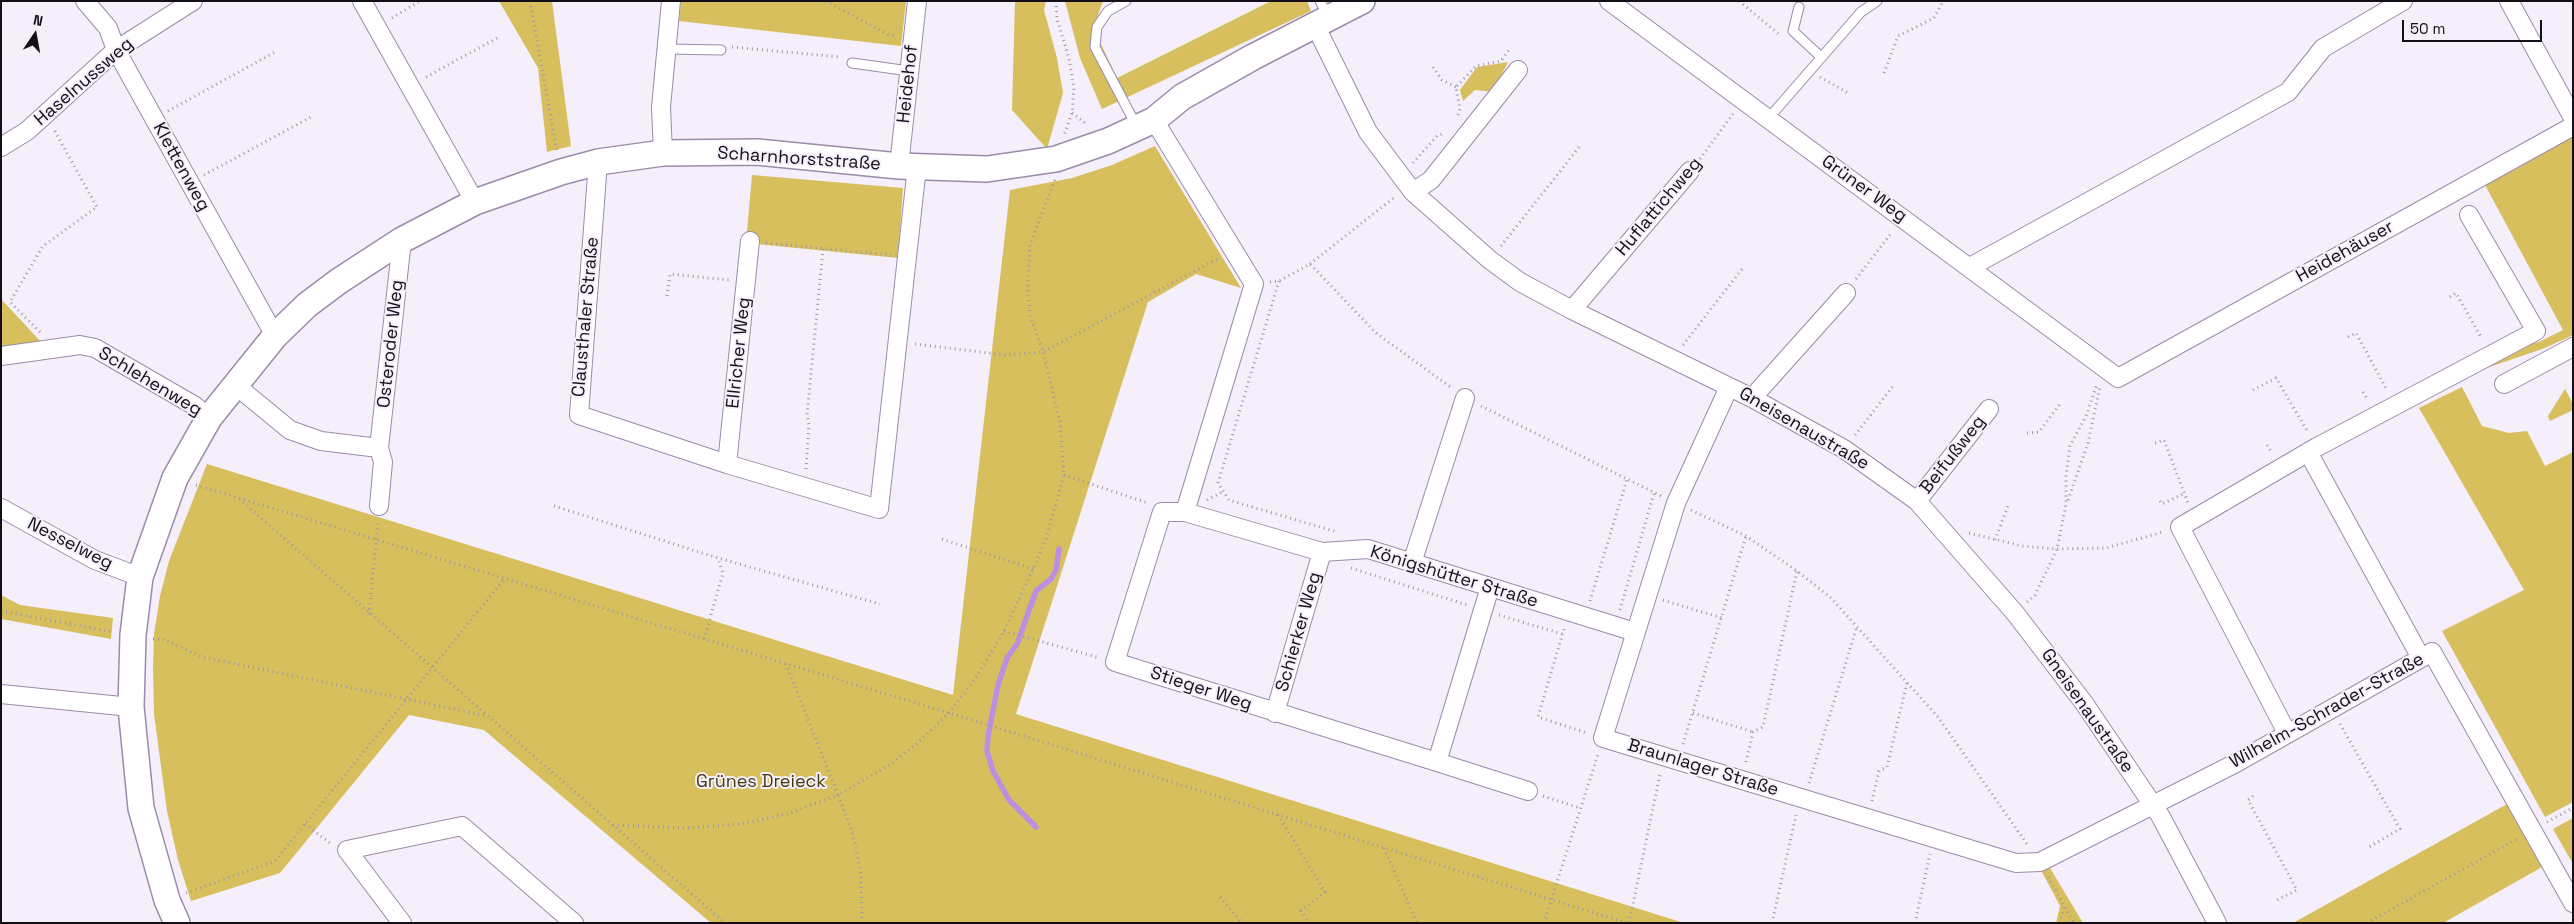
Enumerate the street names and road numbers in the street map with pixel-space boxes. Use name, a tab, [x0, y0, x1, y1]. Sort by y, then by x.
street label: Haselnussweg	[30, 33, 138, 131]
street label: Heidehof	[893, 44, 923, 124]
street label: Klettenweg	[148, 119, 214, 215]
street label: Scharnhorststraße	[717, 143, 881, 175]
street label: Grüner Weg	[1817, 151, 1911, 227]
street label: Huflattichweg	[1612, 153, 1706, 261]
street label: Heidehäuser	[2292, 216, 2398, 288]
street label: Clausthaler Straße	[568, 236, 604, 398]
street label: Osteroder Weg	[374, 279, 408, 409]
street label: Ellricher Weg	[722, 296, 756, 410]
street label: Schlehenweg	[94, 343, 206, 421]
street label: Gneisenaustraße	[1735, 383, 1873, 475]
street label: Beifußweg	[1916, 412, 1990, 498]
street label: Nesselweg	[24, 513, 116, 575]
street label: Königshütter Straße	[1367, 541, 1541, 613]
street label: Schierker Weg	[1272, 570, 1326, 694]
street label: Gneisenaustraße	[2036, 645, 2138, 777]
street label: Wilhelm-Schrader-Straße	[2226, 649, 2428, 773]
street label: Stieger Weg	[1147, 662, 1255, 716]
street label: Braunlager Straße	[1625, 735, 1781, 801]

